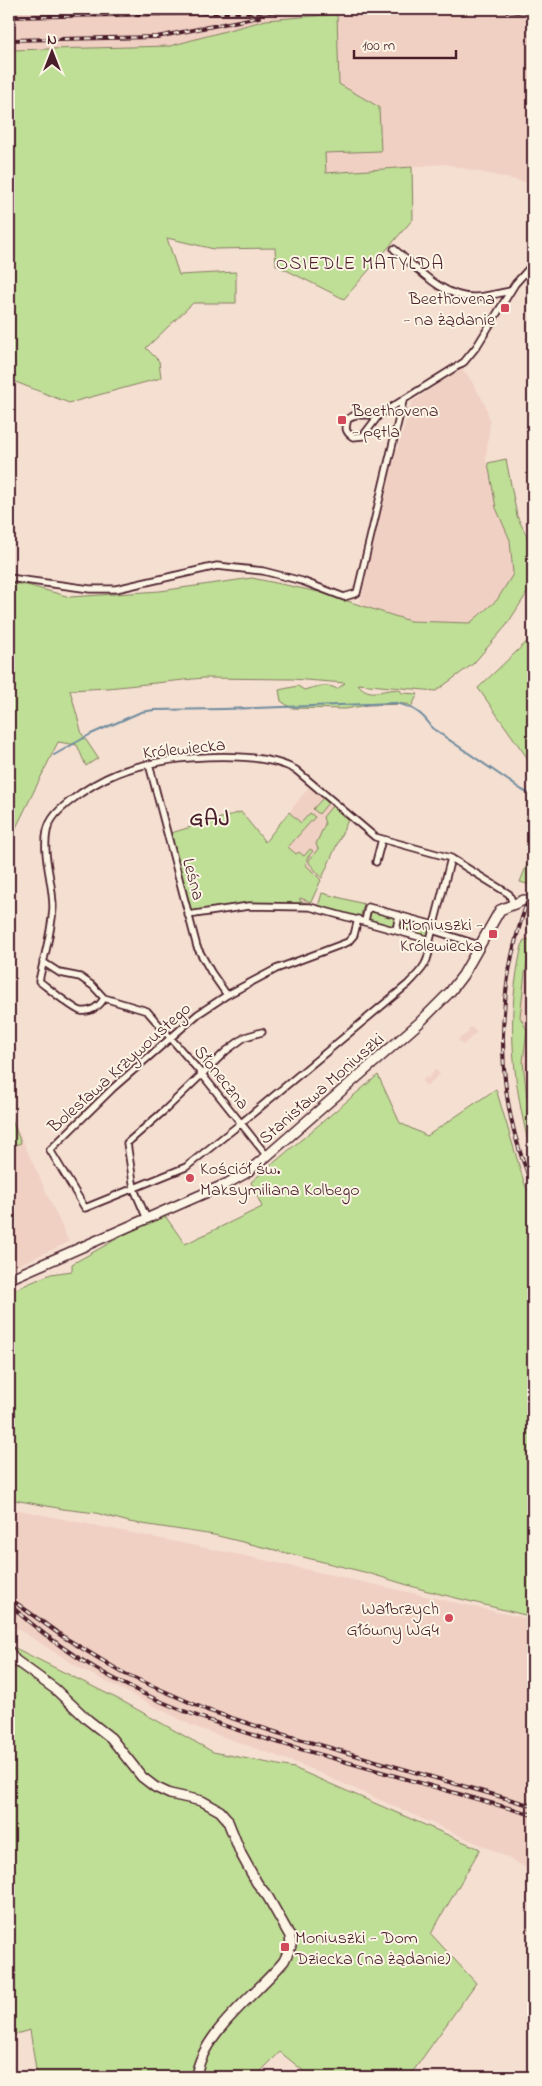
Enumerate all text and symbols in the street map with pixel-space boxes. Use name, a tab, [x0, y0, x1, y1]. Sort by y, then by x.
north arrow	[28, 28, 78, 78]
scale bar	[354, 28, 457, 60]
text: N	[47, 30, 57, 51]
text: 100 m	[362, 35, 395, 57]
district label: OSIEDLE MATYLDA	[276, 251, 444, 278]
place label: Beethovena - na żądanie	[403, 287, 496, 334]
marker: Beethovena - na żądanie	[499, 302, 511, 314]
place label: Beethovena - pętla	[351, 399, 438, 446]
marker: Beethovena - pętla	[336, 414, 348, 426]
street label: Królewiecka	[142, 733, 227, 767]
district label: GAJ	[189, 804, 231, 836]
street label: Leśna	[174, 856, 210, 903]
place label: Moniuszki - Królewiecka	[400, 913, 483, 960]
marker: Moniuszki - Królewiecka	[487, 928, 499, 940]
street label: Bolesława Krzywoustego	[42, 997, 198, 1141]
street label: Stanisława Moniuszki	[254, 1028, 391, 1151]
street label: Słoneczna	[186, 1041, 254, 1116]
place label: Kościół św. Maksymiliana Kolbego	[200, 1157, 360, 1205]
marker: Kościół św. Maksymiliana Kolbego	[184, 1172, 196, 1184]
place label: Wałbrzych Główny WG4	[346, 1597, 440, 1644]
marker: Wałbrzych Główny WG4	[443, 1612, 455, 1624]
place label: Moniuszki - Dom Dziecka (na żądanie)	[294, 1926, 450, 1973]
marker: Moniuszki - Dom Dziecka (na żądanie)	[279, 1941, 291, 1953]

